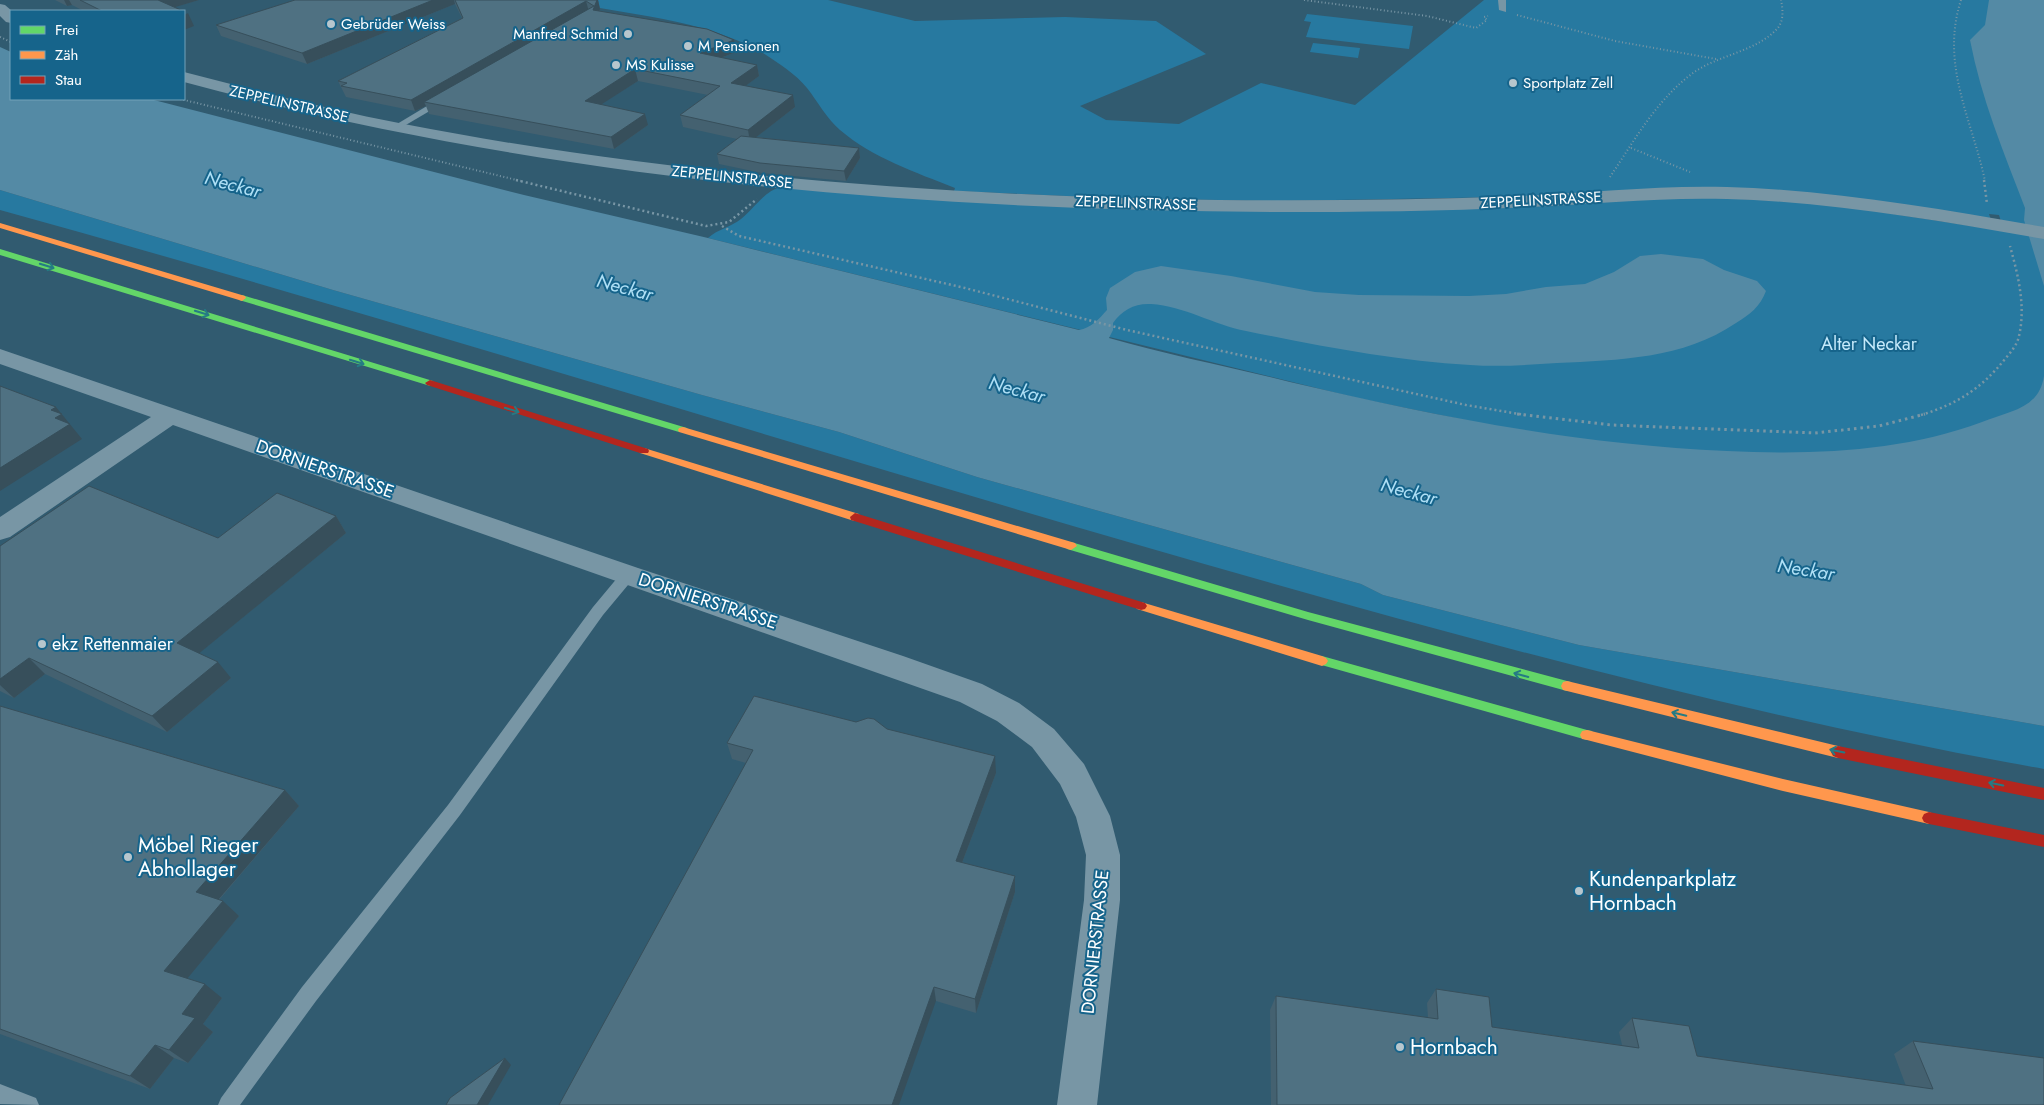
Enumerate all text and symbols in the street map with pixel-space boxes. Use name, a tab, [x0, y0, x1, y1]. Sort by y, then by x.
legend	[10, 10, 185, 100]
place label: Gebrüder Weiss	[341, 13, 445, 35]
marker: Gebrüder Weiss	[325, 18, 337, 30]
text: Frei	[55, 19, 79, 41]
place label: Manfred Schmid	[513, 23, 618, 45]
marker: Manfred Schmid	[622, 28, 634, 40]
place label: M Pensionen	[698, 35, 780, 57]
marker: M Pensionen	[682, 40, 694, 52]
text: Zäh	[55, 44, 78, 66]
place label: MS Kulisse	[626, 54, 694, 76]
marker: MS Kulisse	[610, 59, 622, 71]
text: Stau	[55, 69, 82, 91]
place label: Sportplatz Zell	[1523, 72, 1613, 94]
marker: Sportplatz Zell	[1507, 77, 1519, 89]
street label: ZEPPELINSTRASSE	[227, 80, 351, 128]
street label: ZEPPELINSTRASSE	[671, 160, 793, 194]
water label: Neckar	[202, 164, 266, 205]
street label: ZEPPELINSTRASSE	[1480, 186, 1602, 214]
street label: ZEPPELINSTRASSE	[1075, 190, 1197, 216]
one-way arrow	[38, 261, 54, 271]
water label: Neckar	[594, 267, 658, 308]
one-way arrow	[194, 309, 210, 319]
park label: Alter Neckar	[1821, 331, 1918, 357]
one-way arrow	[349, 357, 365, 367]
water label: Neckar	[986, 369, 1050, 410]
one-way arrow	[504, 406, 520, 415]
street label: DORNIERSTRASSE	[252, 433, 398, 505]
water label: Neckar	[1378, 471, 1442, 512]
water label: Neckar	[1775, 552, 1838, 588]
street label: DORNIERSTRASSE	[635, 566, 781, 636]
place label: ekz Rettenmaier	[52, 631, 174, 657]
marker: ekz Rettenmaier	[36, 638, 48, 650]
one-way arrow	[1514, 669, 1530, 679]
one-way arrow	[1671, 709, 1687, 718]
one-way arrow	[1830, 746, 1846, 755]
one-way arrow	[1989, 779, 2005, 789]
place label: Möbel Rieger Abhollager	[138, 830, 259, 884]
marker: Möbel Rieger Abhollager	[122, 851, 134, 863]
place label: Kundenparkplatz Hornbach	[1589, 864, 1737, 918]
street label: DORNIERSTRASSE	[1075, 869, 1115, 1015]
marker: Kundenparkplatz Hornbach	[1573, 885, 1585, 897]
place label: Hornbach	[1410, 1032, 1498, 1062]
marker: Hornbach	[1394, 1041, 1406, 1053]

